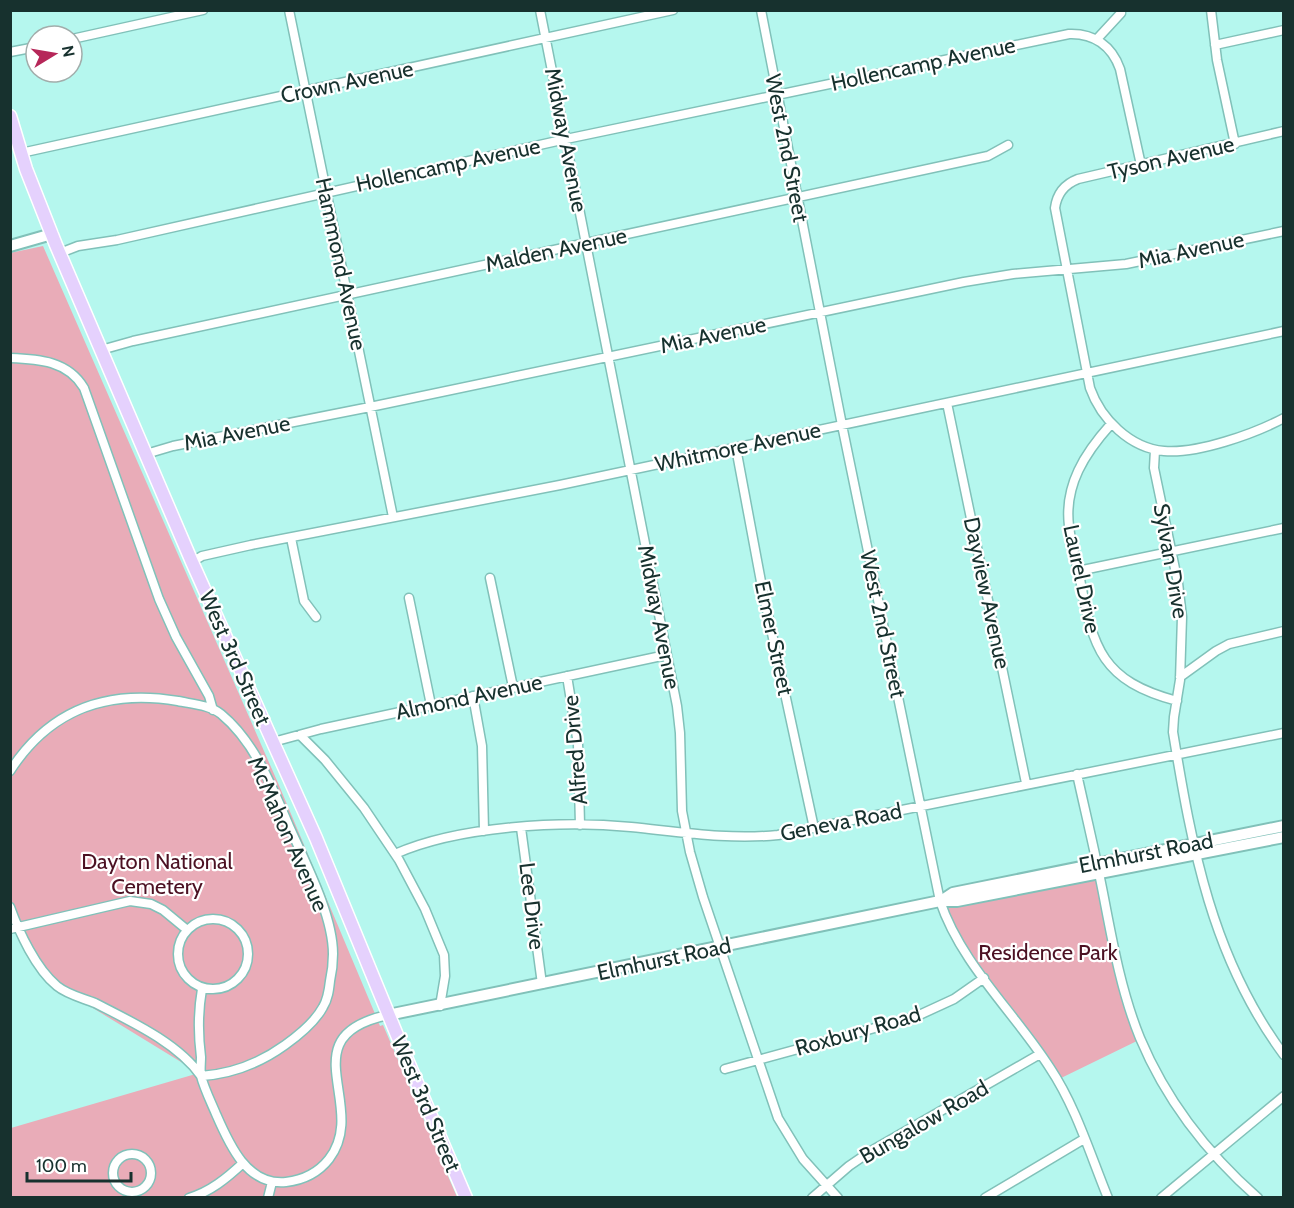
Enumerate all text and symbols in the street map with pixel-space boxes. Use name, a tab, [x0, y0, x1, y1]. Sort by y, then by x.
north arrow	[24, 24, 84, 84]
street label: Hollencamp Avenue	[828, 31, 1018, 97]
text: N	[58, 44, 79, 59]
street label: Crown Avenue	[278, 55, 416, 109]
street label: Midway Avenue	[539, 66, 593, 214]
street label: West 2nd Street	[759, 72, 815, 225]
street label: Tyson Avenue	[1105, 130, 1237, 186]
street label: Hollencamp Avenue	[353, 132, 543, 198]
street label: Hammond Avenue	[310, 175, 372, 353]
street label: Malden Avenue	[483, 222, 629, 278]
street label: Mia Avenue	[1136, 226, 1246, 274]
street label: Mia Avenue	[658, 311, 768, 359]
street label: Mia Avenue	[182, 409, 292, 457]
street label: Whitmore Avenue	[653, 416, 823, 478]
street label: Sylvan Drive	[1148, 501, 1194, 621]
street label: Dayview Avenue	[958, 515, 1016, 671]
street label: Laurel Drive	[1057, 522, 1107, 636]
street label: Midway Avenue	[632, 543, 686, 691]
street label: West 2nd Street	[854, 548, 912, 701]
street label: Elmer Street	[749, 578, 799, 698]
street label: West 3rd Street	[193, 586, 277, 730]
street label: Almond Avenue	[393, 668, 545, 726]
street label: Alfred Drive	[557, 694, 593, 806]
street label: McMahon Avenue	[242, 752, 334, 916]
street label: Geneva Road	[778, 797, 904, 847]
street label: Elmhurst Road	[1077, 827, 1215, 879]
park label: Dayton National Cemetery	[81, 848, 234, 900]
street label: Lee Drive	[513, 861, 551, 951]
street label: Elmhurst Road	[595, 932, 733, 986]
park label: Residence Park	[978, 939, 1118, 966]
street label: Roxbury Road	[792, 1000, 924, 1062]
street label: West 3rd Street	[385, 1032, 467, 1177]
street label: Bungalow Road	[855, 1074, 993, 1170]
scale bar	[27, 1145, 130, 1183]
text: 100 m	[36, 1155, 87, 1177]

